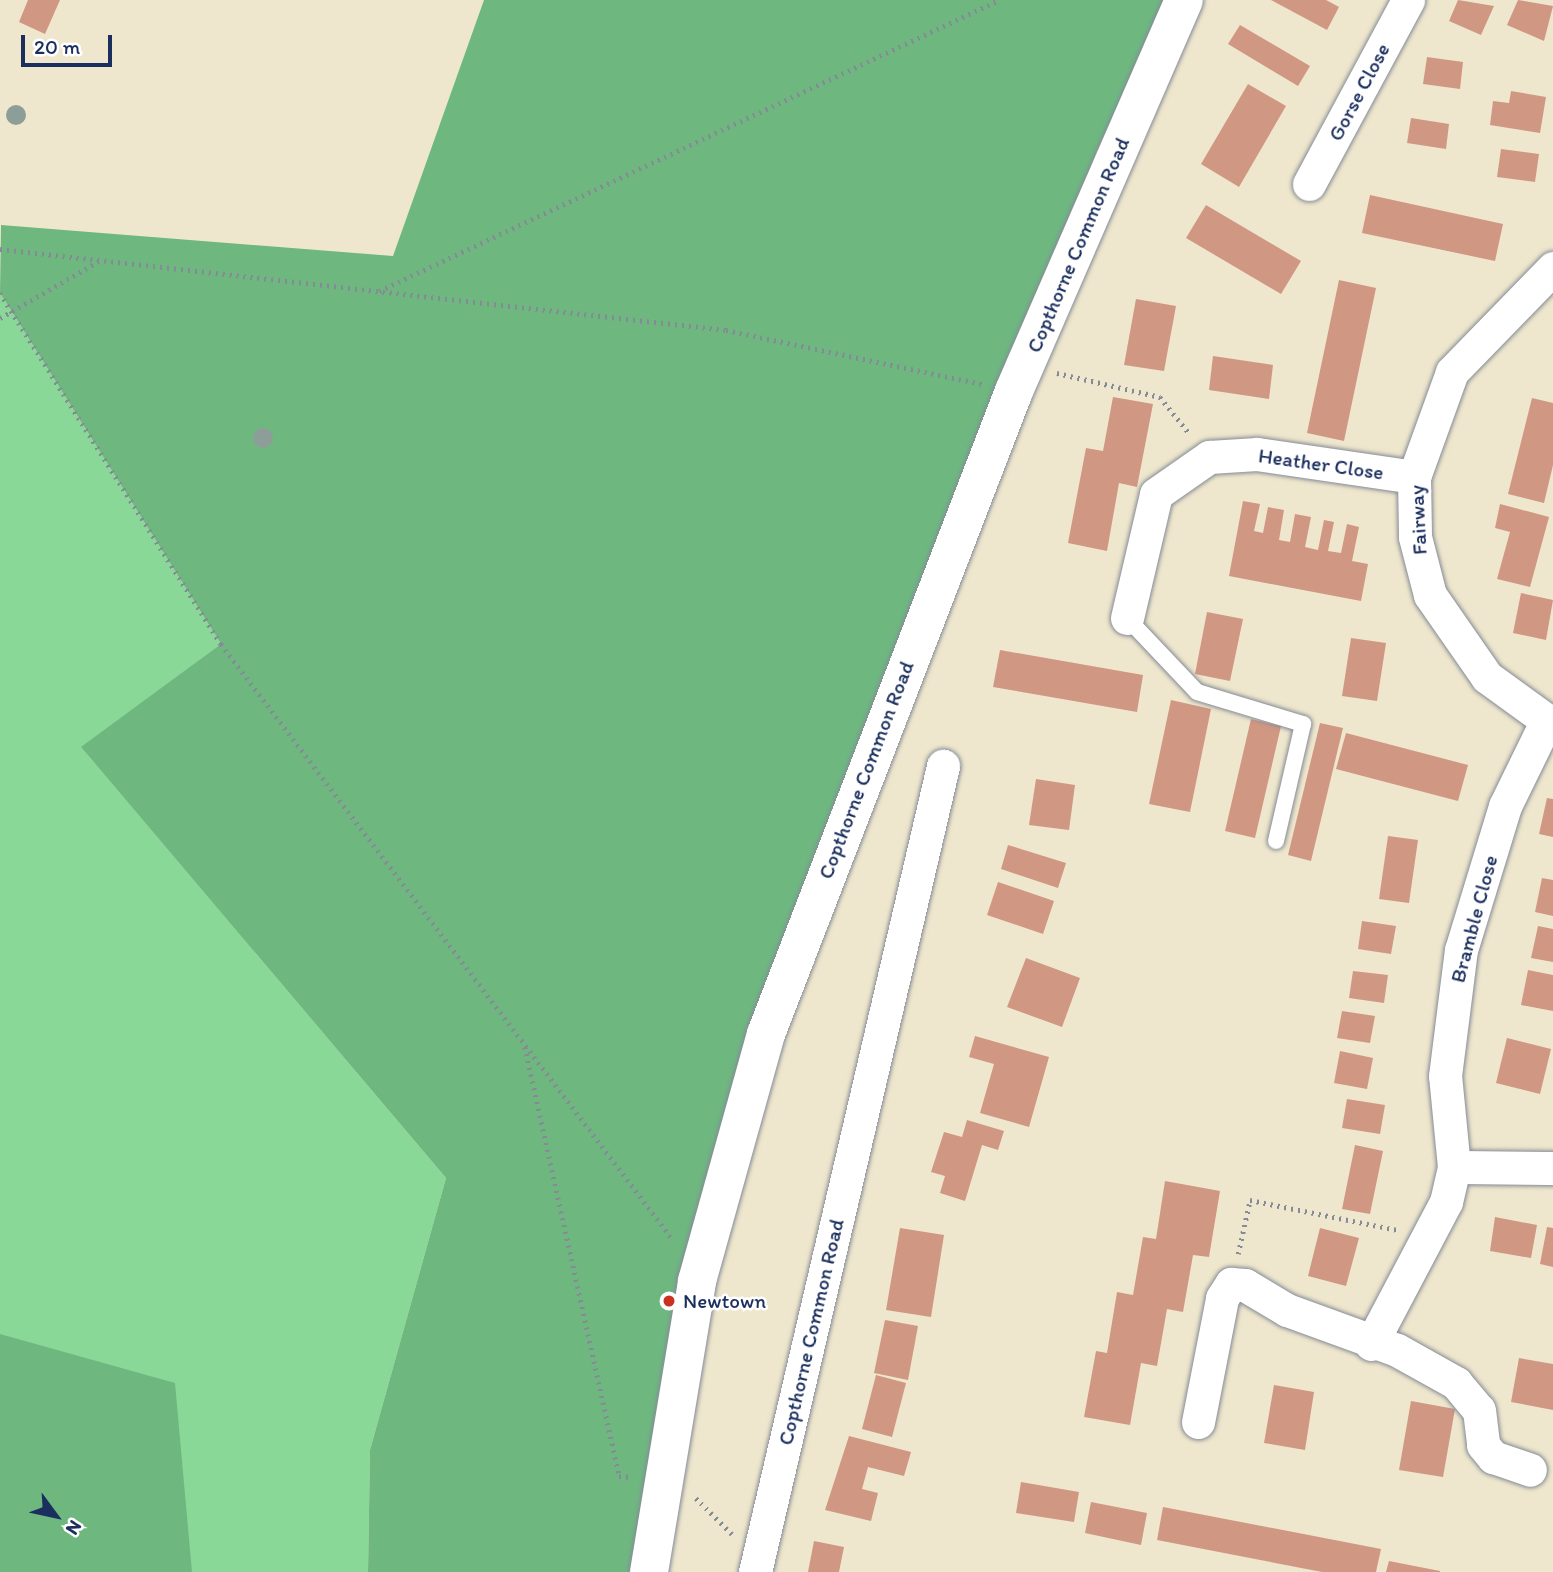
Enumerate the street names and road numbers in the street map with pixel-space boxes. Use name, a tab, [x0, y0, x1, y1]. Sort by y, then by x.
street label: Gorse Close	[1323, 39, 1395, 145]
street label: Copthorne Common Road	[1021, 134, 1135, 356]
street label: Heather Close	[1257, 443, 1385, 485]
street label: Fairway	[1404, 484, 1432, 556]
street label: Copthorne Common Road	[813, 658, 919, 882]
street label: Bramble Close	[1445, 853, 1503, 985]
street label: Copthorne Common Road	[773, 1217, 849, 1447]

